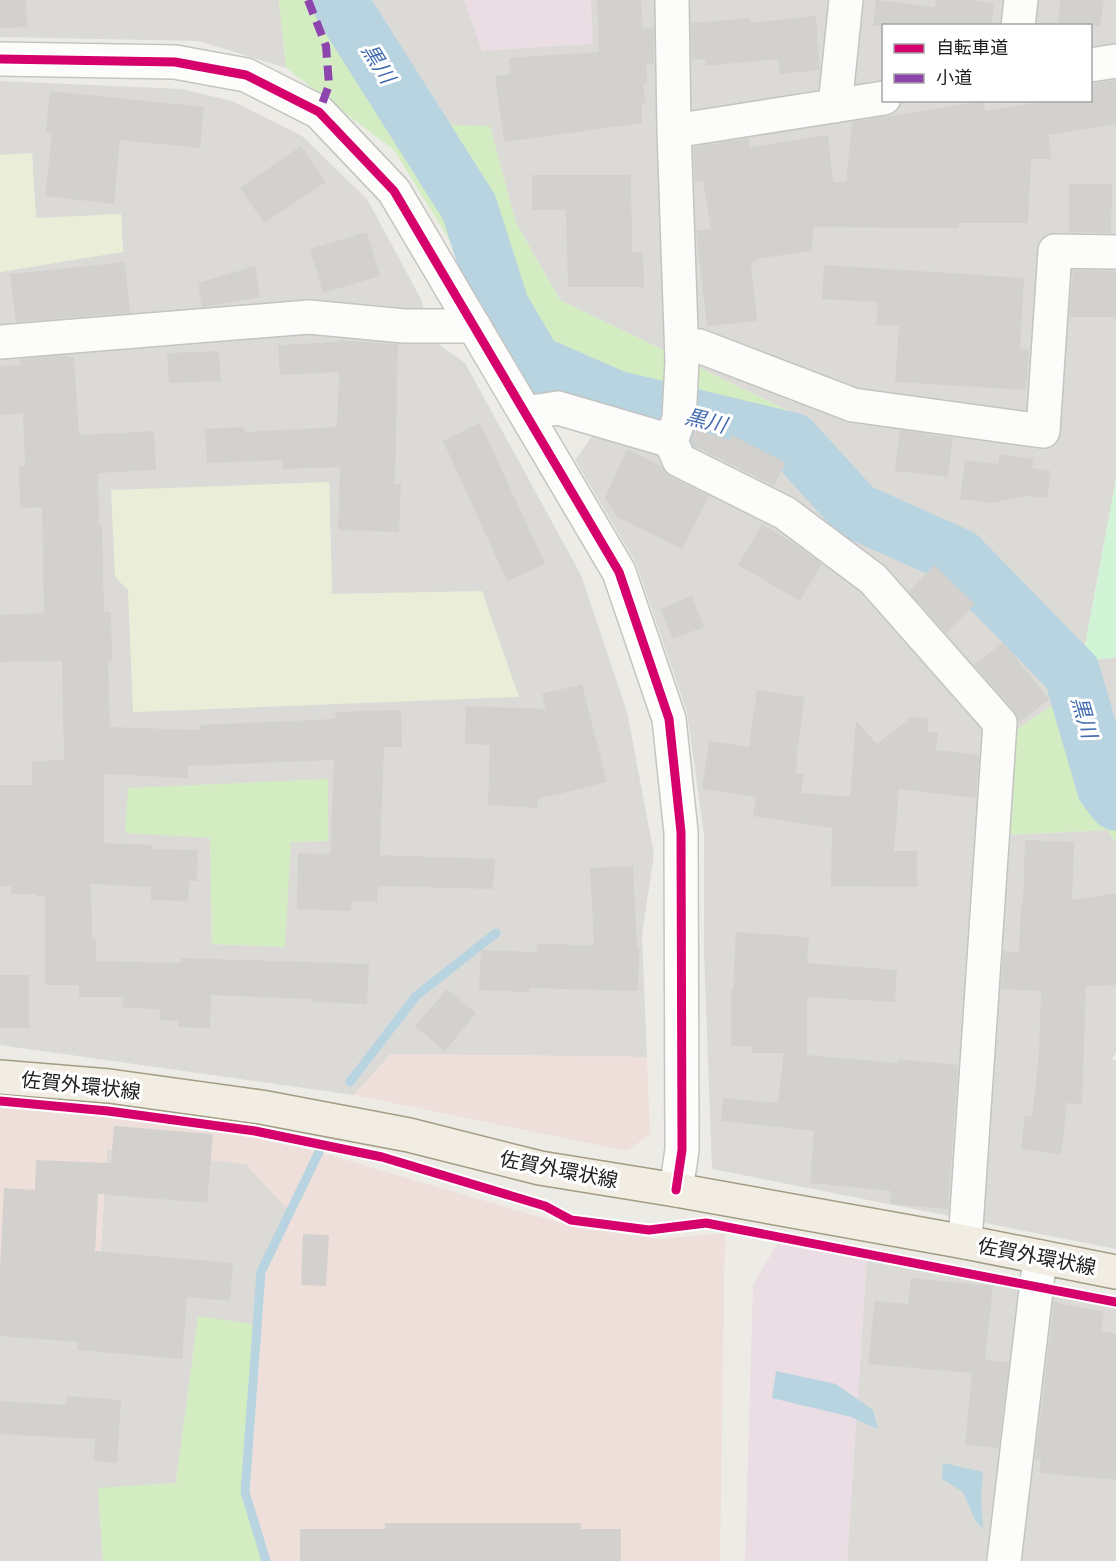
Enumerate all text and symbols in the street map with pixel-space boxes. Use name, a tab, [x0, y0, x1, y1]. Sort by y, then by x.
legend	[882, 24, 1092, 102]
text: 自転車道	[936, 37, 1008, 57]
water label: 黒川	[358, 39, 401, 89]
text: 小道	[936, 67, 972, 87]
water label: 黒川	[683, 403, 731, 437]
water label: 黒川	[1068, 694, 1103, 742]
street label: 佐賀外環状線	[20, 1067, 142, 1103]
street label: 佐賀外環状線	[498, 1146, 620, 1192]
street label: 佐賀外環状線	[976, 1233, 1098, 1279]

